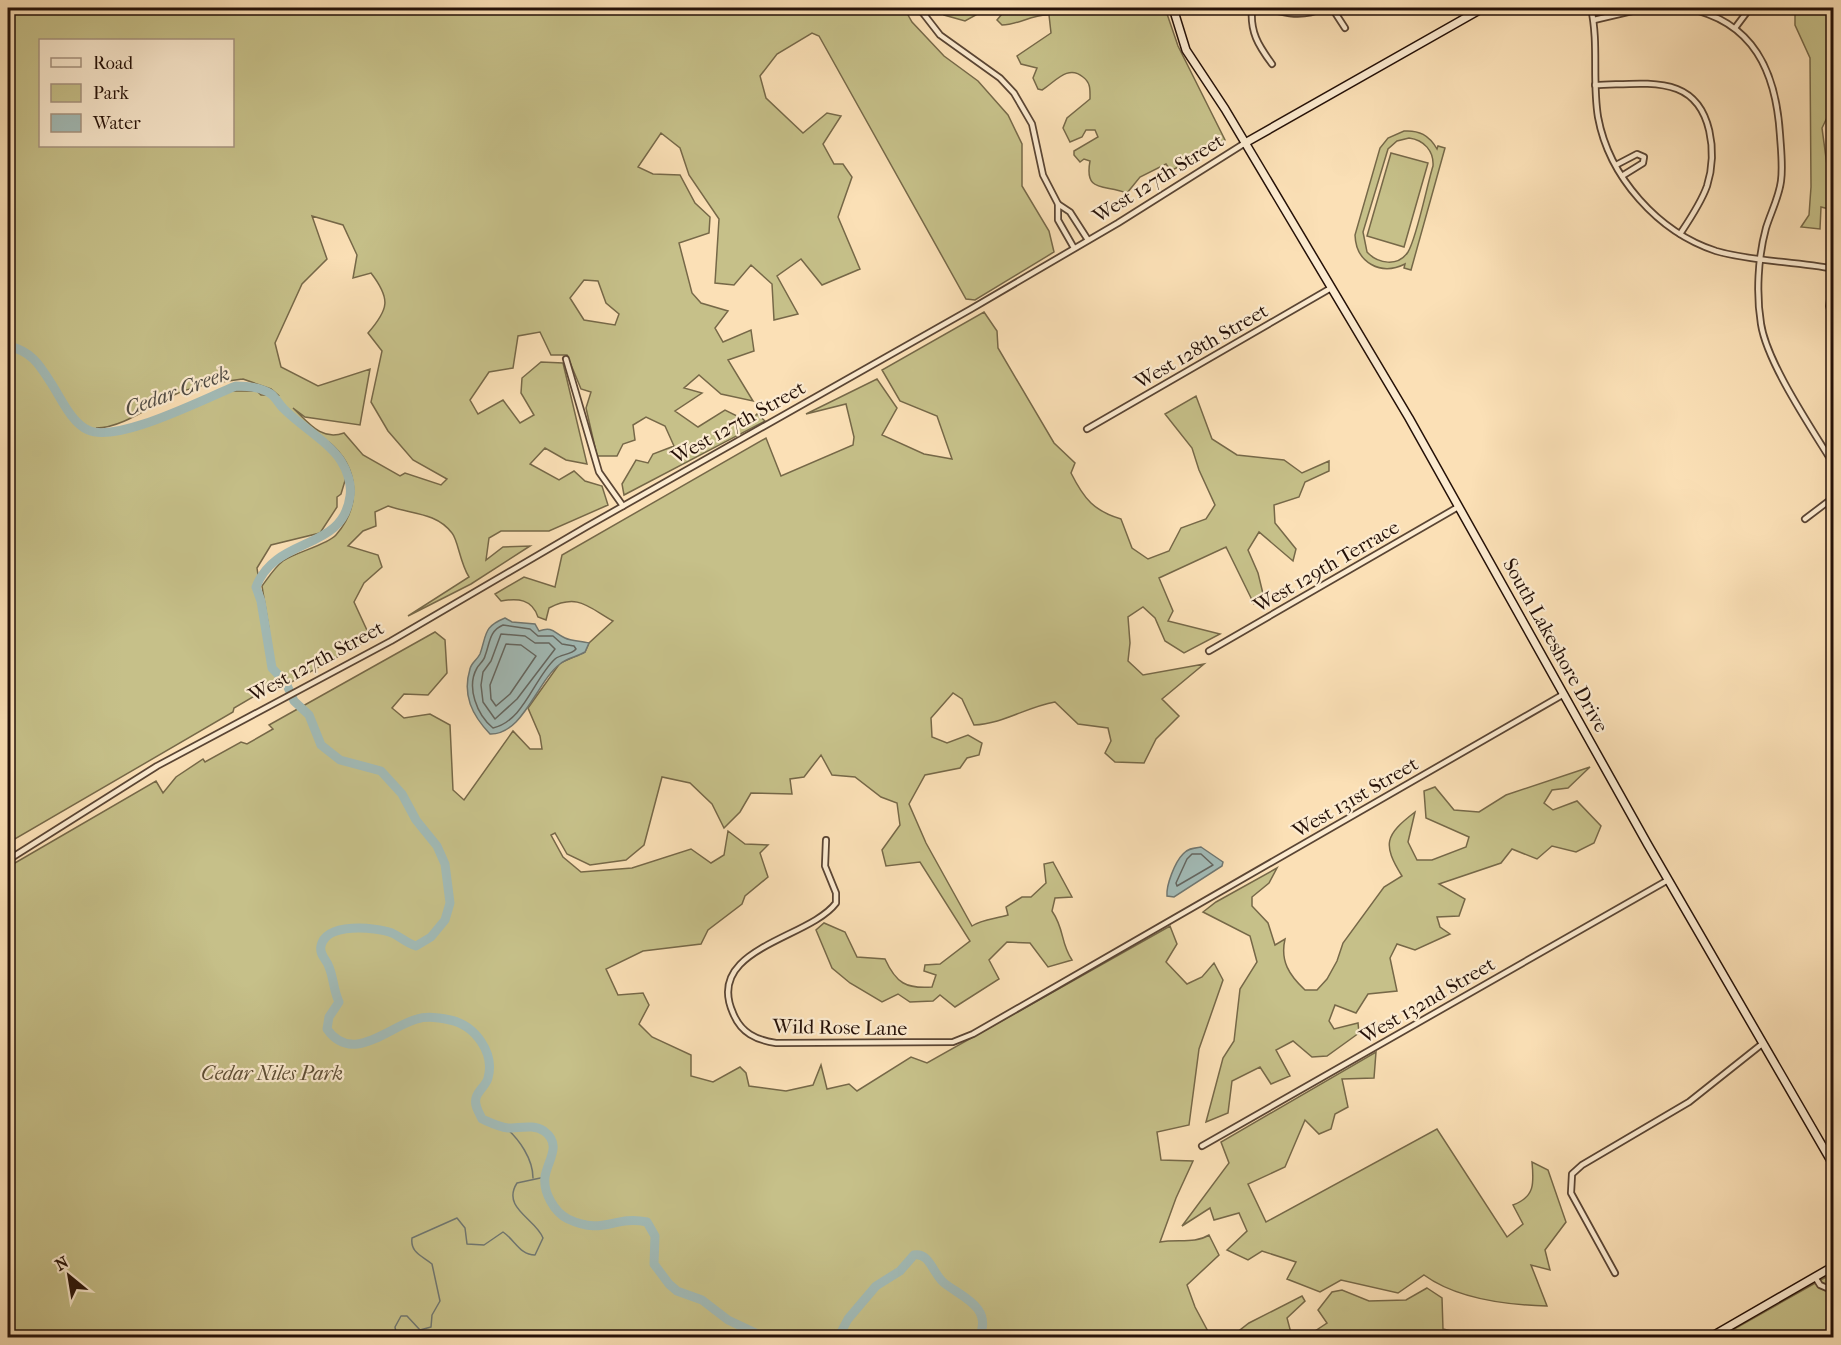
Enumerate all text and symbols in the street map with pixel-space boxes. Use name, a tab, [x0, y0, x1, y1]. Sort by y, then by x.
legend	[39, 39, 234, 147]
text: Road	[93, 53, 133, 74]
text: Park	[93, 83, 130, 104]
text: Water	[92, 113, 141, 134]
street label: West 127th Street	[1088, 129, 1228, 228]
street label: West 128th Street	[1130, 299, 1272, 394]
water label: Cedar Creek	[121, 361, 233, 421]
street label: West 127th Street	[666, 376, 809, 469]
street label: West 129th Terrace	[1249, 515, 1403, 618]
street label: South Lakeshore Drive	[1498, 554, 1613, 736]
street label: West 127th Street	[244, 616, 388, 707]
street label: West 131st Street	[1288, 752, 1422, 843]
street label: West 132nd Street	[1355, 952, 1499, 1049]
street label: Wild Rose Lane	[771, 1015, 908, 1040]
park label: Cedar Niles Park	[201, 1062, 343, 1085]
north arrow	[39, 1246, 99, 1306]
text: N	[52, 1252, 73, 1275]

